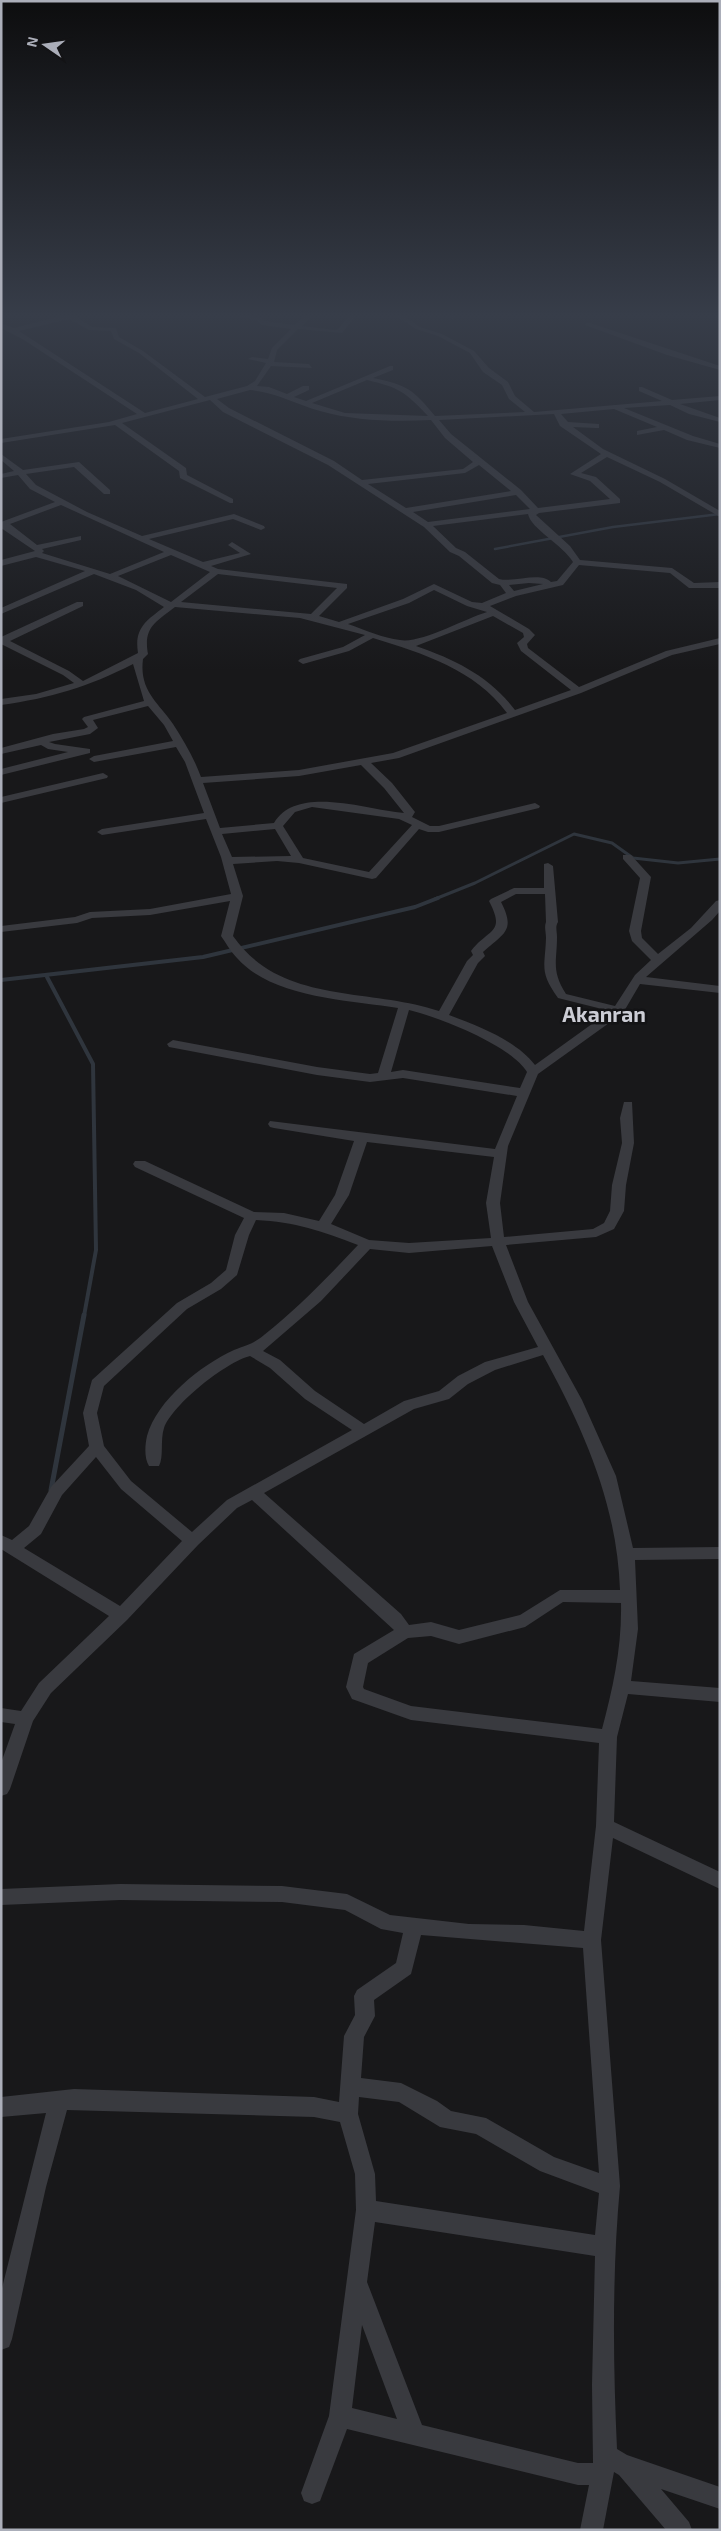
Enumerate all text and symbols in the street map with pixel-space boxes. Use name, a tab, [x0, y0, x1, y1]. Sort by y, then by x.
north arrow	[20, 20, 70, 70]
text: N	[22, 35, 41, 49]
district label: Akanran	[562, 1001, 646, 1026]

